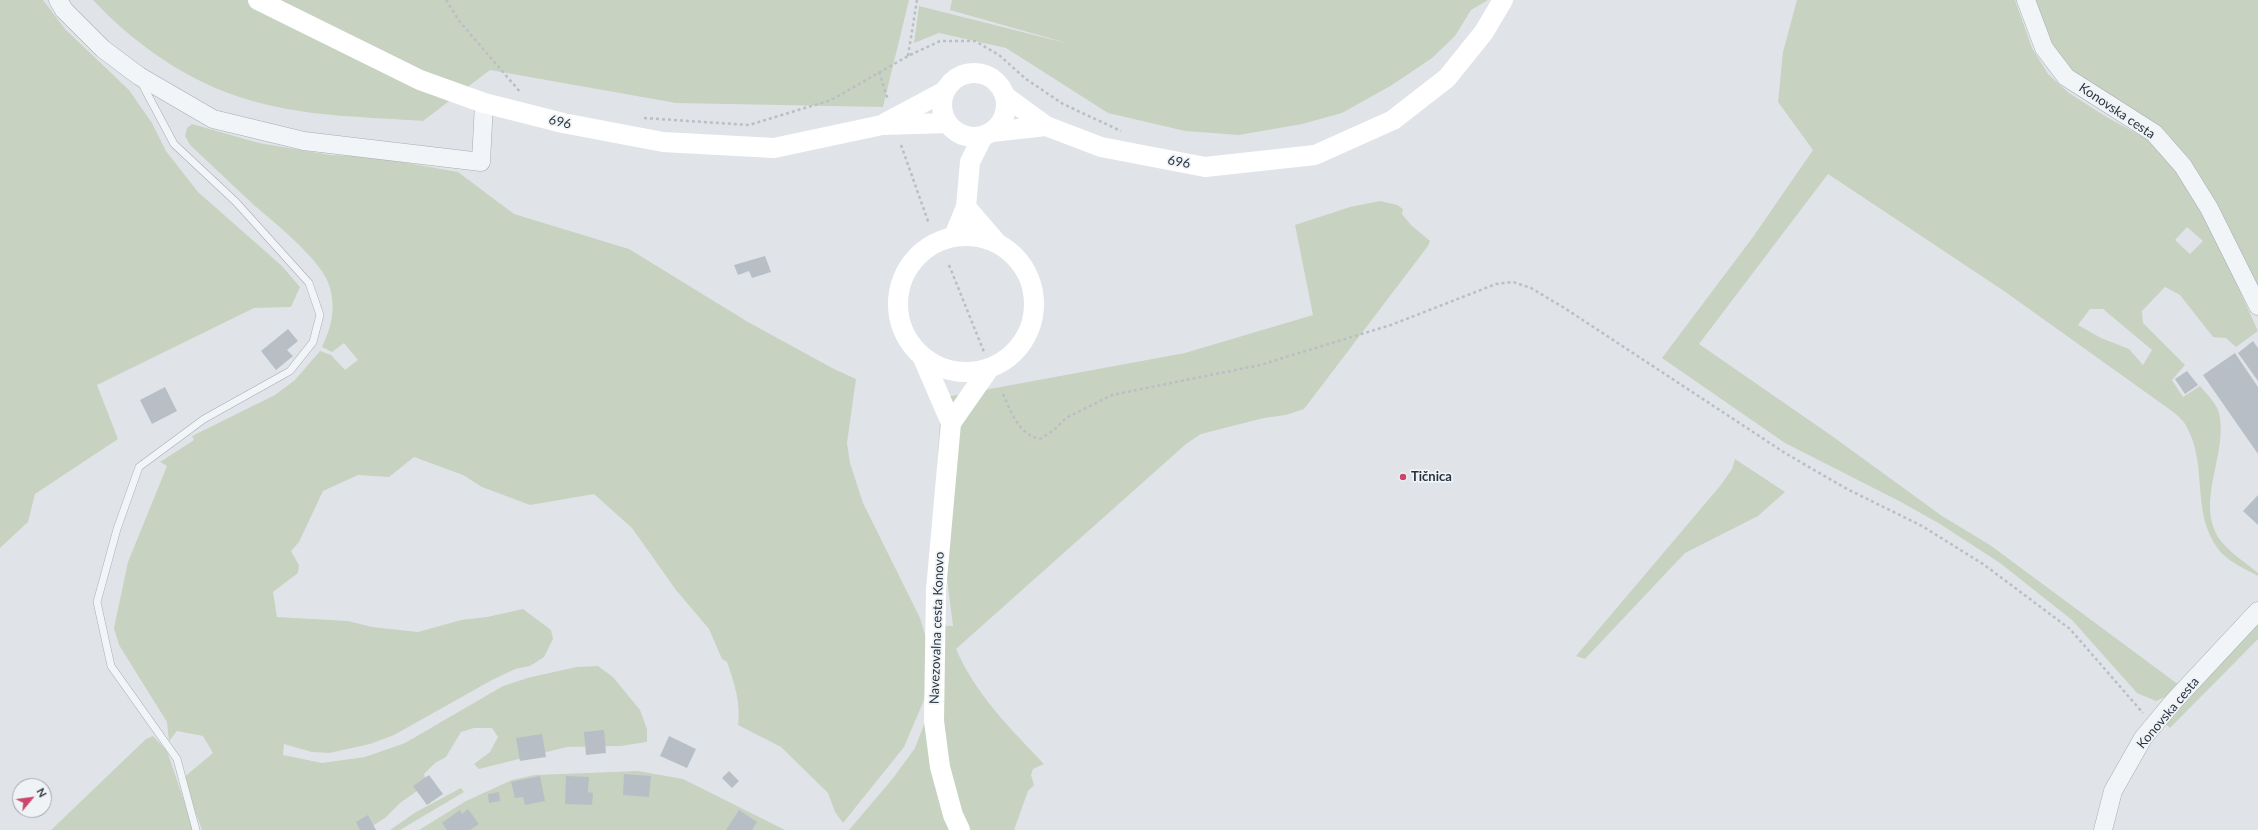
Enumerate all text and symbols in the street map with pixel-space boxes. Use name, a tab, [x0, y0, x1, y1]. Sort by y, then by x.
street label: Konovska cesta	[2076, 80, 2158, 142]
street label: 696	[547, 112, 573, 132]
street label: 696	[1166, 152, 1192, 172]
place label: Tičnica	[1411, 469, 1452, 485]
marker: Tičnica	[1398, 472, 1408, 482]
street label: Navezovalna cesta Konovo	[927, 552, 947, 704]
street label: Konovska cesta	[2134, 674, 2202, 752]
north arrow	[12, 778, 52, 818]
text: N	[34, 786, 50, 799]

